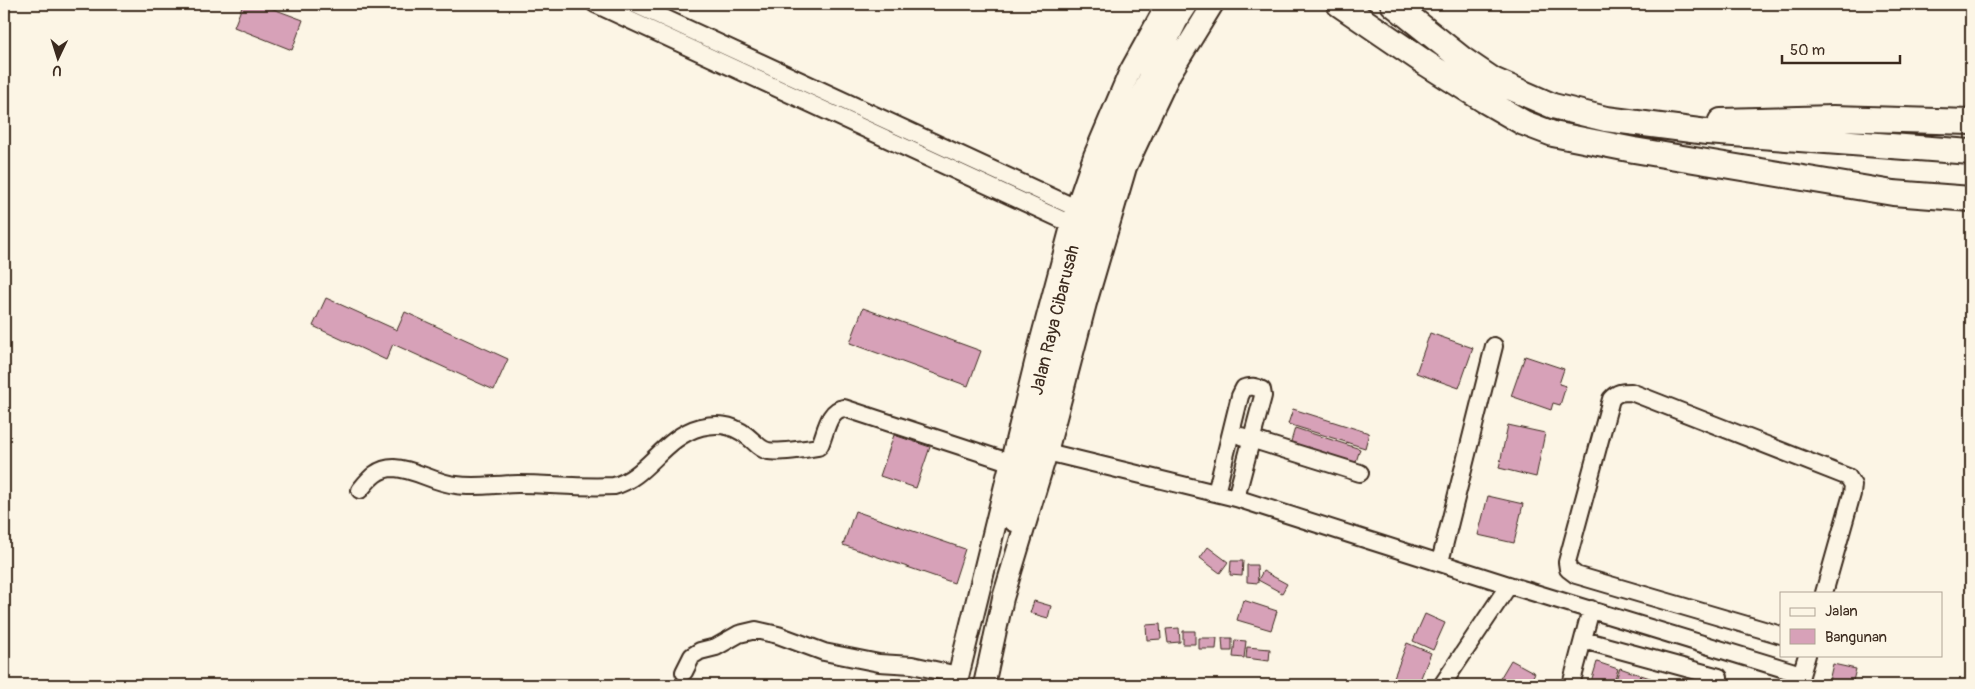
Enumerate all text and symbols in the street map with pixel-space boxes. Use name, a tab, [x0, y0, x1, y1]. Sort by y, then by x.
north arrow	[32, 32, 82, 82]
scale bar	[1782, 32, 1900, 64]
text: 50 m	[1790, 41, 1825, 60]
text: U	[52, 62, 62, 79]
street label: Jalan Raya Cibarusah	[1025, 243, 1085, 397]
legend	[1780, 592, 1942, 656]
text: Jalan	[1825, 602, 1858, 621]
text: Bangunan	[1825, 628, 1887, 647]

